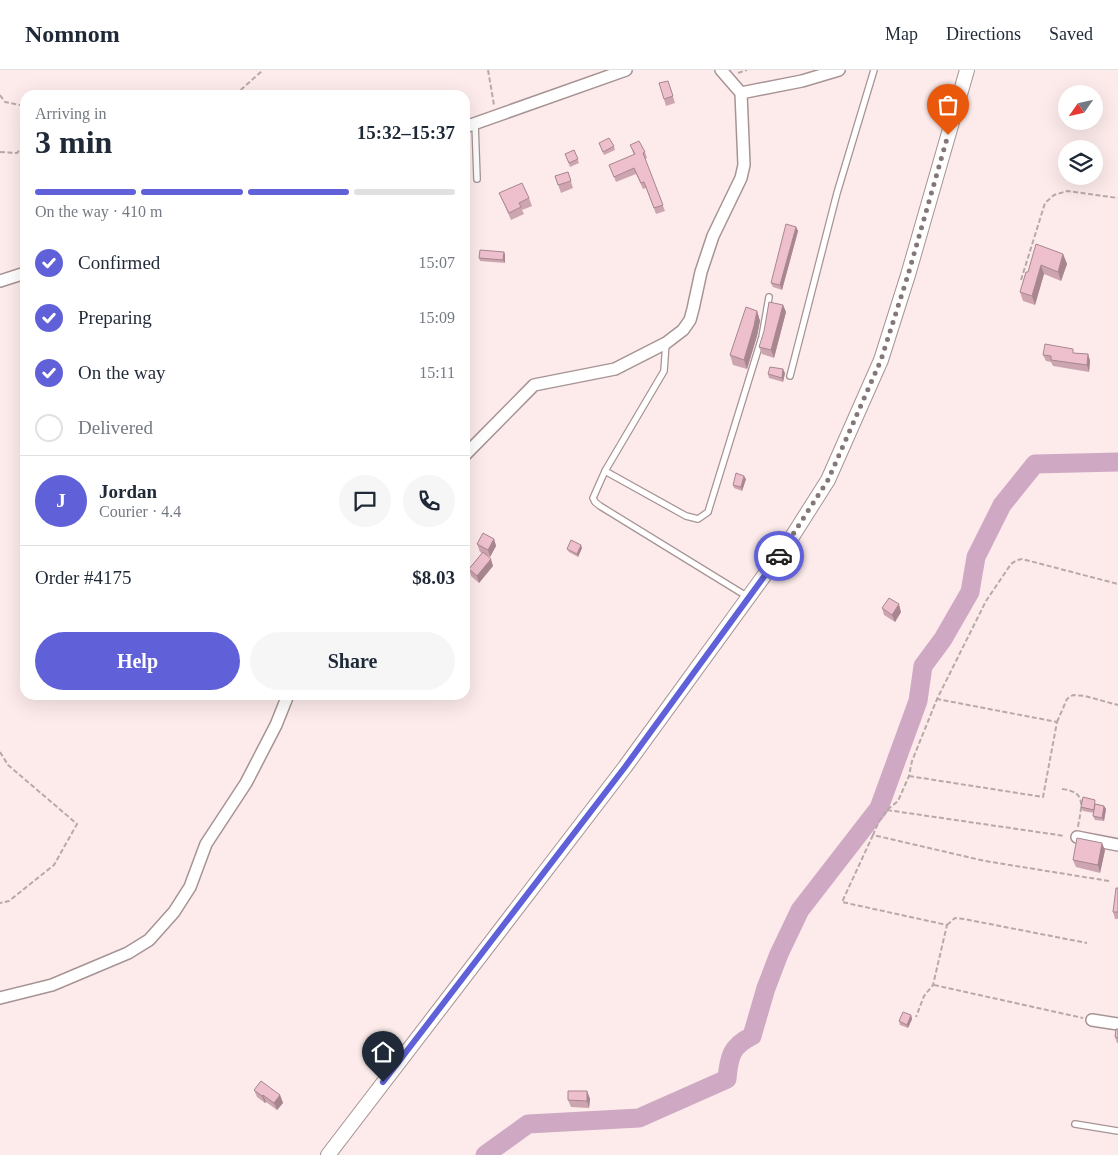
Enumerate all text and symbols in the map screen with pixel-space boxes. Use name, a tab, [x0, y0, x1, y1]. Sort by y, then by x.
text: Nomnom	[25, 21, 120, 47]
text: Map	[885, 24, 918, 44]
text: Directions	[946, 24, 1021, 44]
text: Saved	[1049, 24, 1093, 44]
pin	[927, 84, 969, 135]
north arrow	[1058, 85, 1102, 130]
map controls	[1058, 85, 1103, 185]
icon: bag	[934, 91, 962, 119]
text: Arriving in	[35, 105, 107, 122]
text: 15:32–15:37	[357, 122, 455, 143]
text: 3 min	[35, 124, 112, 160]
button: layers	[1058, 140, 1103, 185]
text: On the way · 410 m	[35, 203, 163, 220]
icon: check	[35, 249, 63, 277]
text: Confirmed	[78, 252, 160, 273]
text: 15:07	[419, 254, 455, 271]
icon: check	[35, 304, 63, 332]
text: Preparing	[78, 307, 152, 328]
text: 15:09	[419, 309, 455, 326]
icon: check	[35, 359, 63, 387]
text: On the way	[78, 362, 166, 383]
text: 15:11	[419, 364, 455, 381]
text: Delivered	[78, 417, 153, 438]
button: chat	[339, 475, 391, 527]
button: phone	[403, 475, 455, 527]
text: Jordan	[99, 481, 157, 502]
text: J	[56, 490, 66, 511]
text: Courier · 4.4	[99, 503, 181, 520]
courier	[754, 531, 804, 581]
icon: car	[765, 542, 793, 570]
text: Order #4175	[35, 567, 132, 588]
text: $8.03	[412, 567, 455, 588]
button: Help	[35, 632, 240, 690]
button: Share	[250, 632, 455, 690]
pin	[362, 1031, 404, 1082]
icon: home	[369, 1038, 397, 1066]

